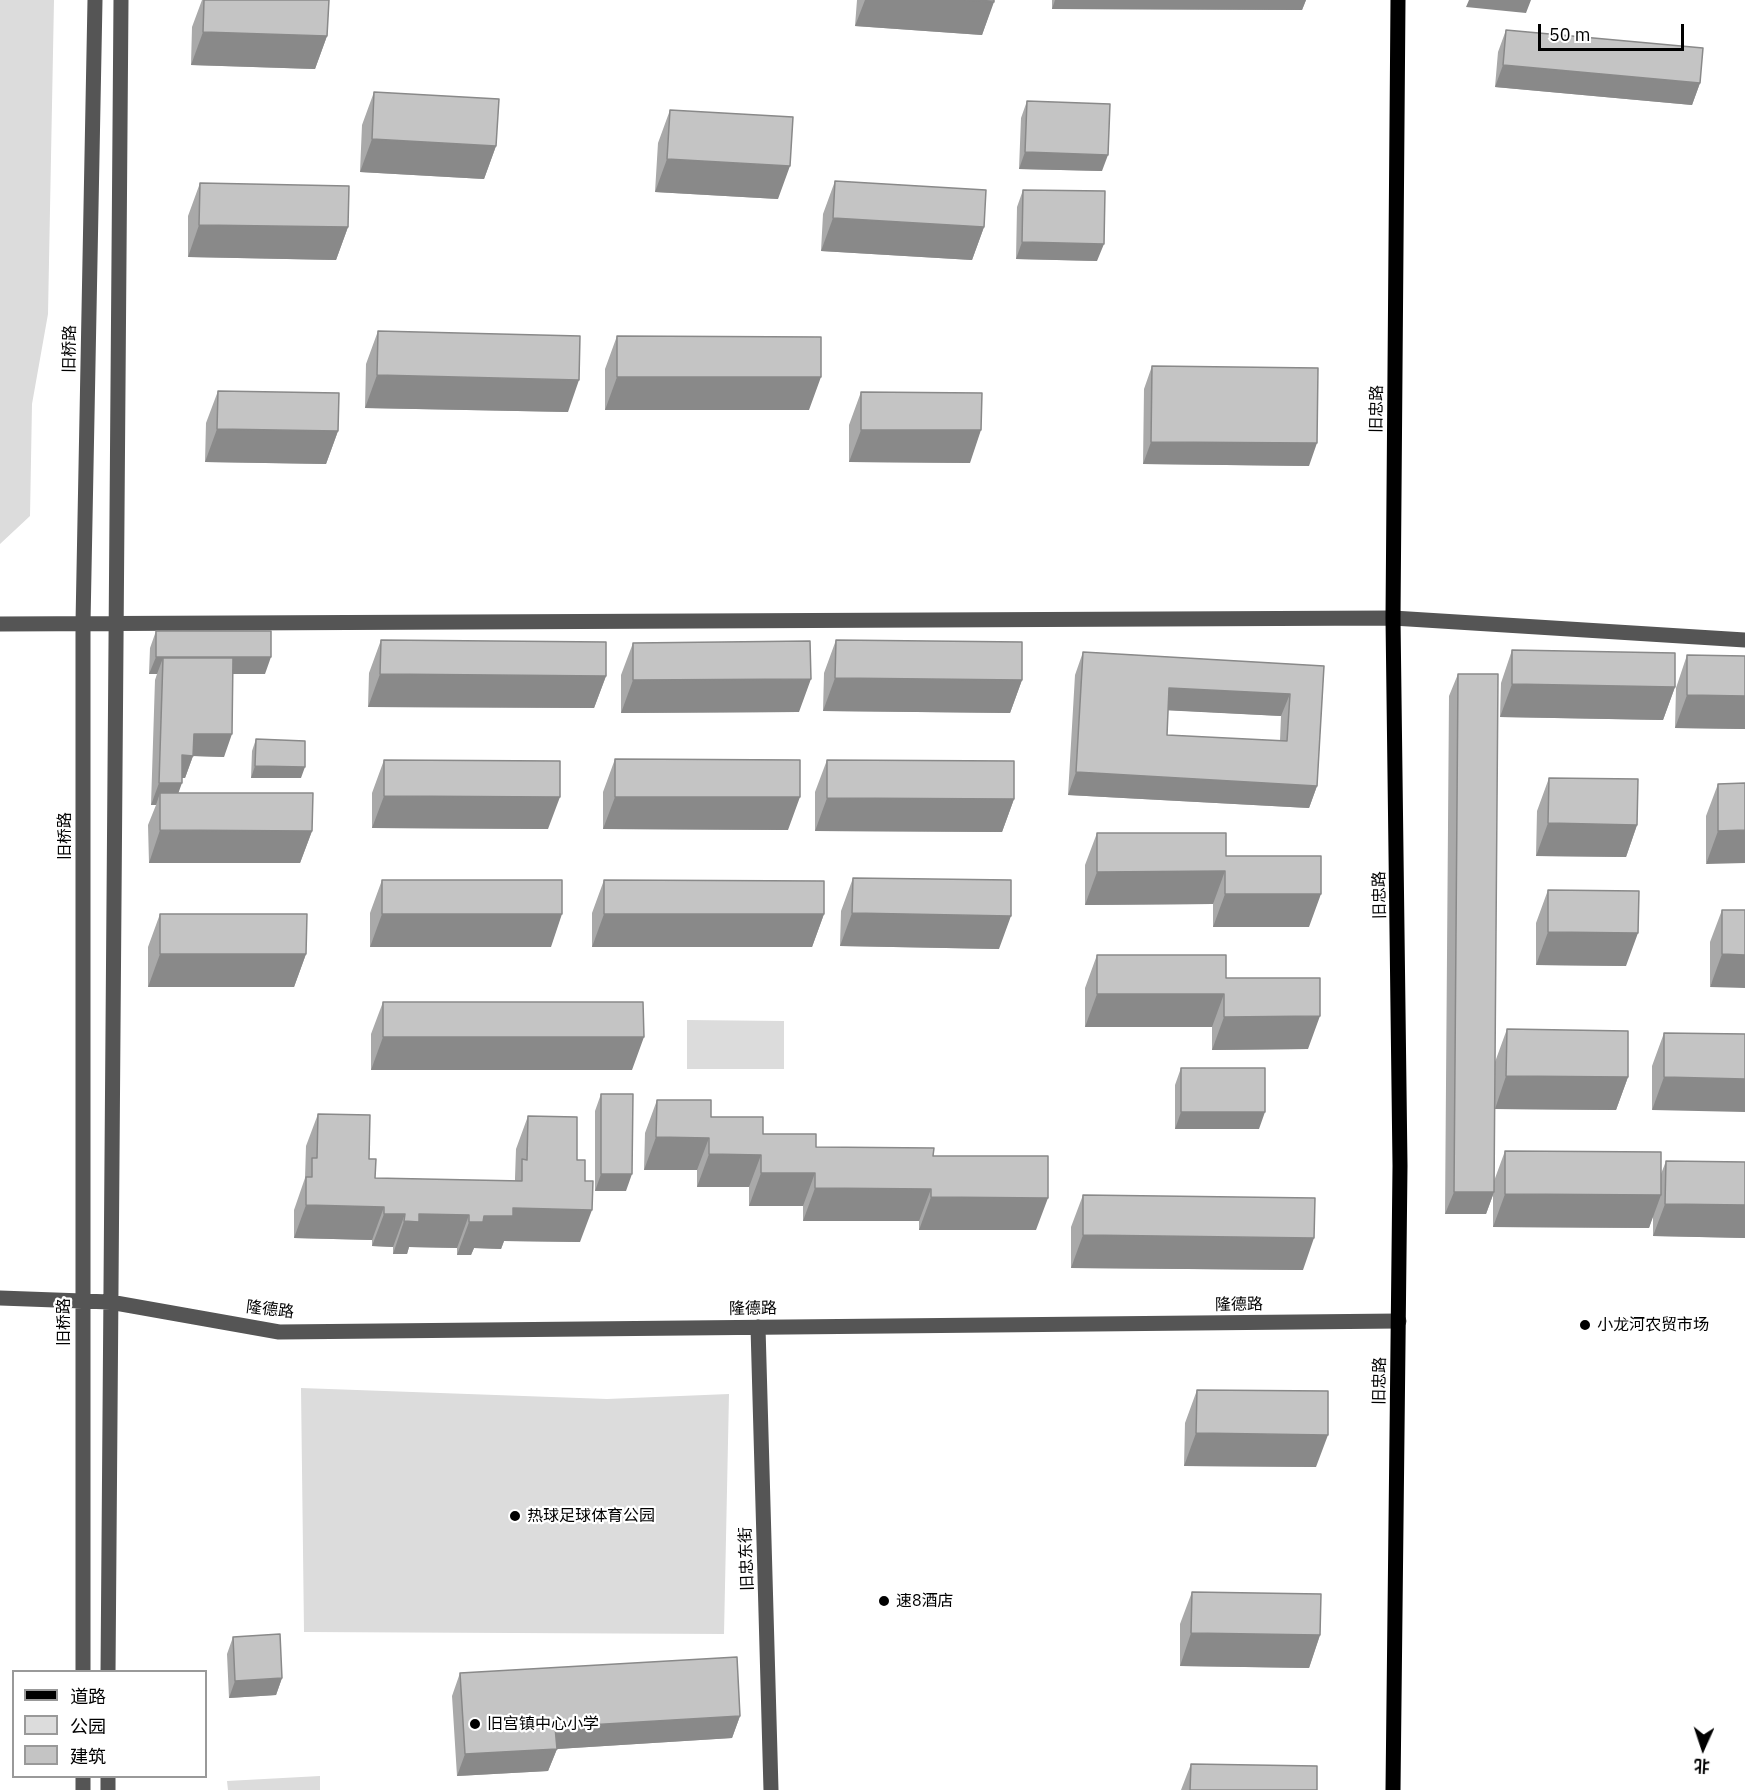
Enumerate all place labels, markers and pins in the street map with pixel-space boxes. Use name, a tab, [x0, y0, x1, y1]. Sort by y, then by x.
place label: 小龙河农贸市场	[1597, 1315, 1709, 1335]
marker: 小龙河农贸市场	[1578, 1318, 1592, 1332]
place label: 热球足球体育公园	[527, 1506, 655, 1526]
marker: 热球足球体育公园	[508, 1509, 522, 1523]
place label: 速8酒店	[896, 1591, 954, 1611]
marker: 速8酒店	[877, 1594, 891, 1608]
place label: 旧宫镇中心小学	[487, 1714, 599, 1734]
marker: 旧宫镇中心小学	[468, 1717, 482, 1731]

